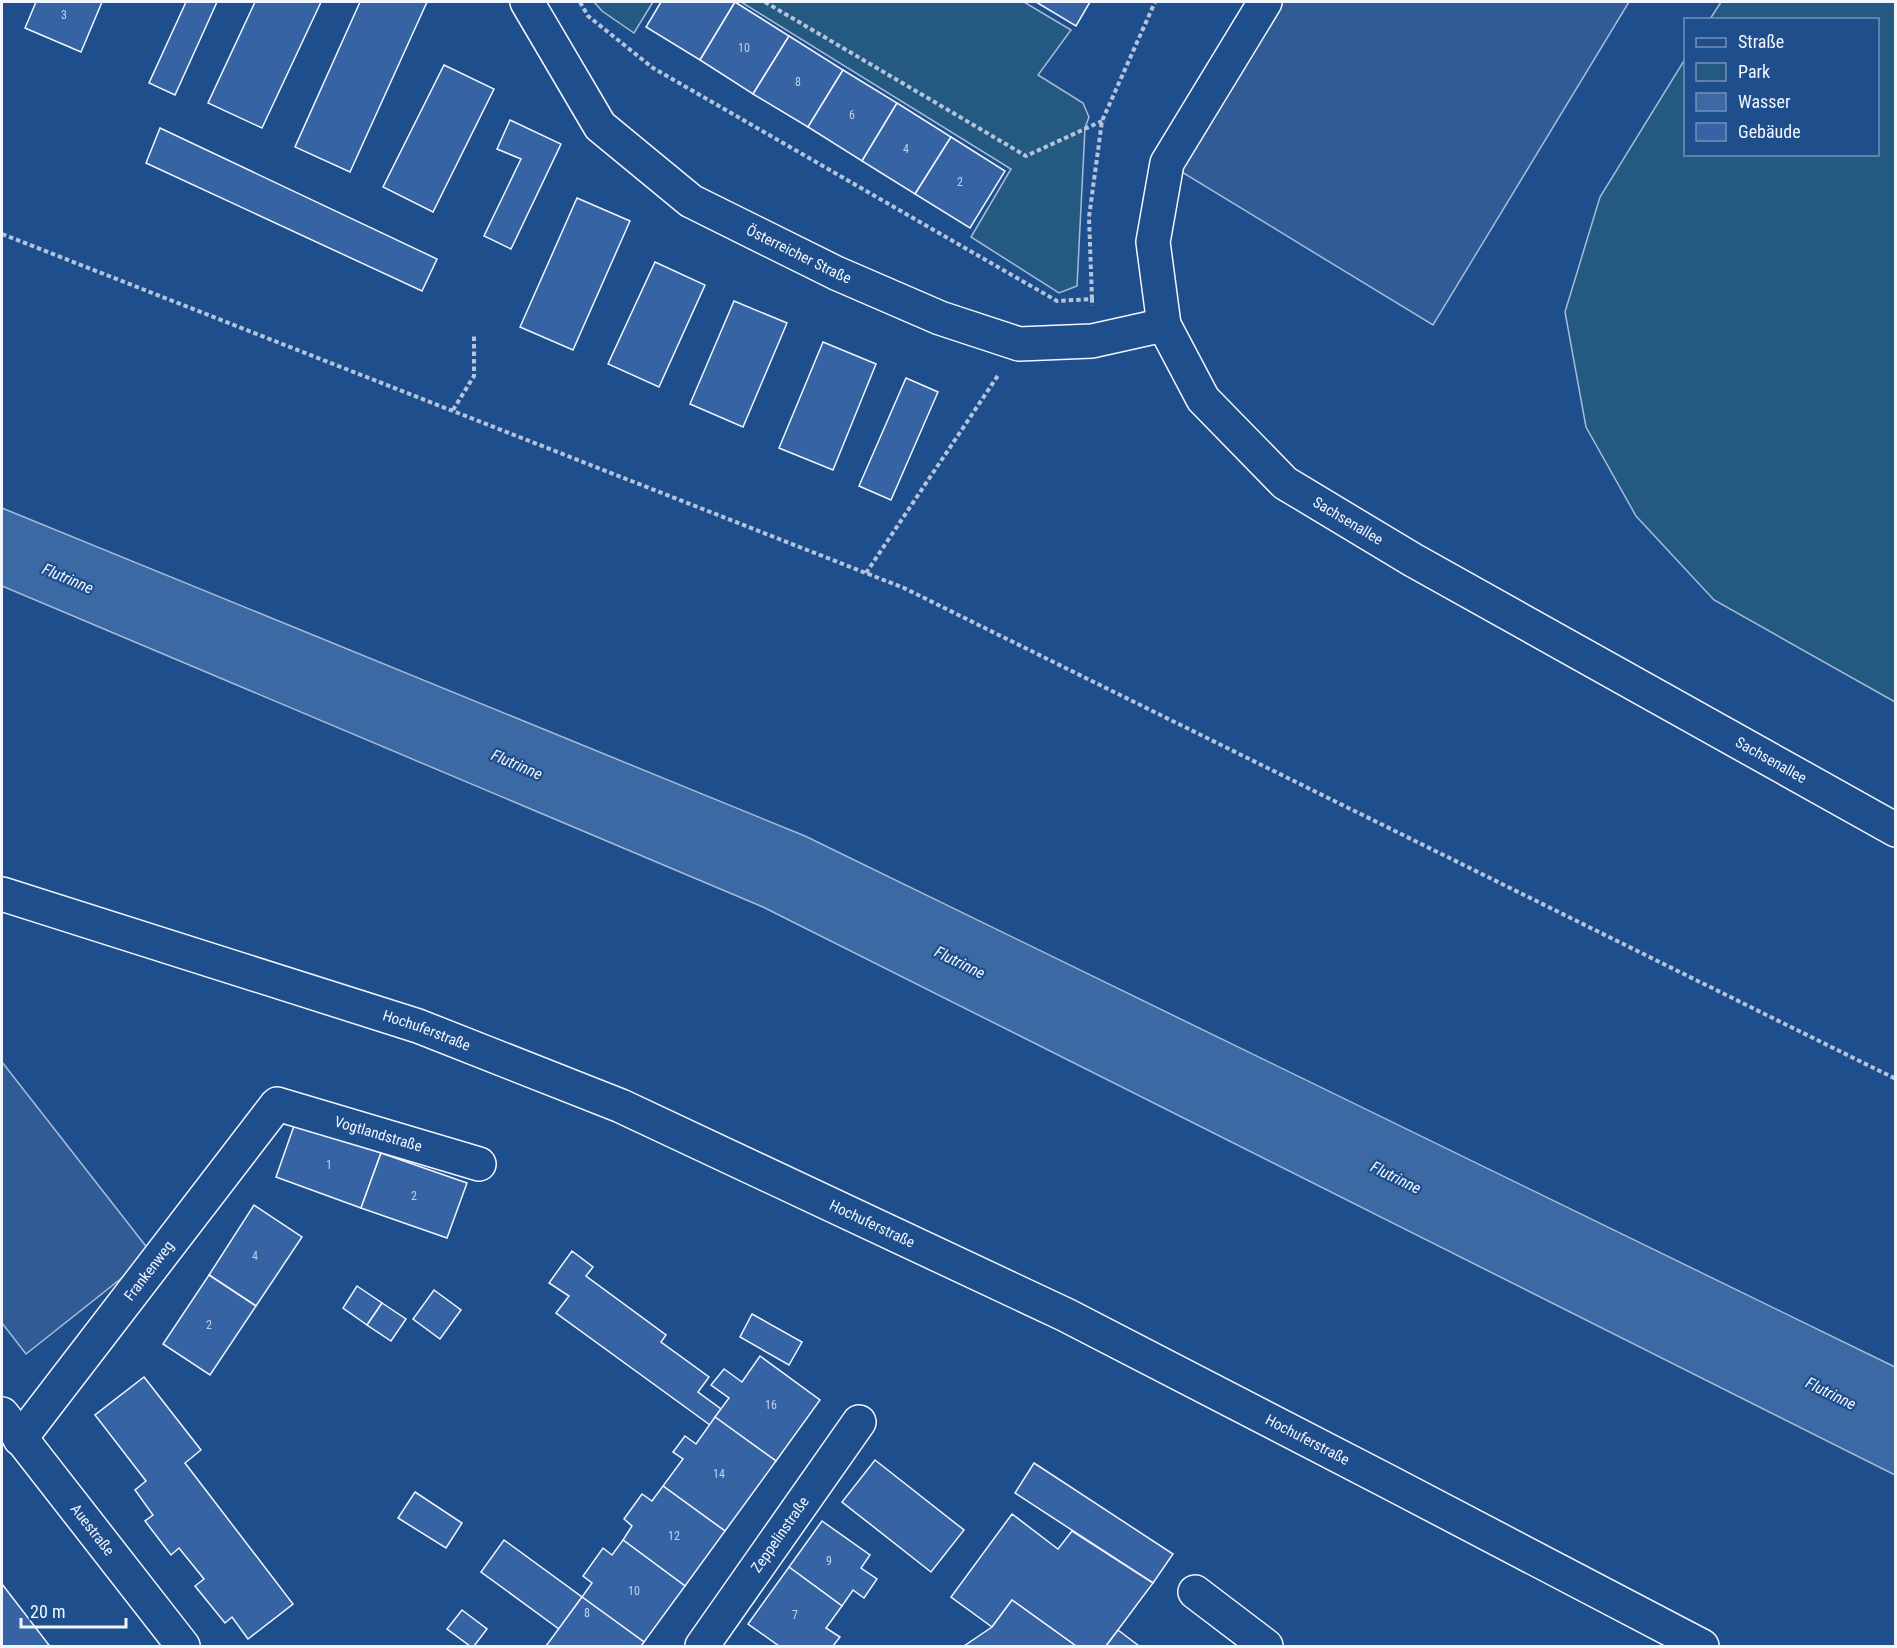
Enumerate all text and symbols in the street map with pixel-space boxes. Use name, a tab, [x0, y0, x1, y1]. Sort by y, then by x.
house number: 3	[61, 8, 67, 22]
legend	[1684, 18, 1879, 156]
text: Straße	[1738, 31, 1784, 52]
house number: 10	[738, 41, 750, 55]
text: Park	[1738, 61, 1770, 82]
house number: 8	[795, 75, 801, 89]
text: Wasser	[1738, 91, 1791, 112]
house number: 6	[849, 108, 855, 122]
text: Gebäude	[1738, 121, 1801, 142]
house number: 4	[903, 142, 909, 156]
house number: 2	[957, 175, 963, 189]
street label: Österreicher Straße	[743, 221, 854, 287]
street label: Sachsenallee	[1310, 493, 1386, 549]
water label: Flutrinne	[39, 559, 96, 598]
street label: Sachsenallee	[1732, 733, 1810, 787]
water label: Flutrinne	[488, 745, 545, 784]
water label: Flutrinne	[931, 942, 988, 983]
street label: Hochuferstraße	[380, 1006, 473, 1055]
street label: Vogtlandstraße	[332, 1113, 424, 1156]
water label: Flutrinne	[1367, 1157, 1424, 1198]
house number: 1	[326, 1158, 332, 1172]
house number: 2	[411, 1189, 417, 1203]
street label: Hochuferstraße	[827, 1196, 918, 1252]
street label: Frankenweg	[120, 1237, 178, 1304]
house number: 4	[252, 1249, 258, 1263]
house number: 2	[206, 1318, 212, 1332]
water label: Flutrinne	[1802, 1373, 1859, 1414]
house number: 16	[765, 1398, 777, 1412]
street label: Hochuferstraße	[1262, 1411, 1352, 1469]
house number: 14	[713, 1467, 725, 1481]
street label: Zeppelinstraße	[747, 1493, 813, 1576]
street label: Auestraße	[67, 1501, 118, 1559]
house number: 12	[668, 1529, 680, 1543]
house number: 9	[826, 1554, 832, 1568]
house number: 10	[628, 1584, 640, 1598]
scale bar	[21, 1591, 126, 1629]
text: 20 m	[30, 1601, 65, 1622]
house number: 8	[584, 1606, 590, 1620]
house number: 7	[792, 1608, 798, 1622]

